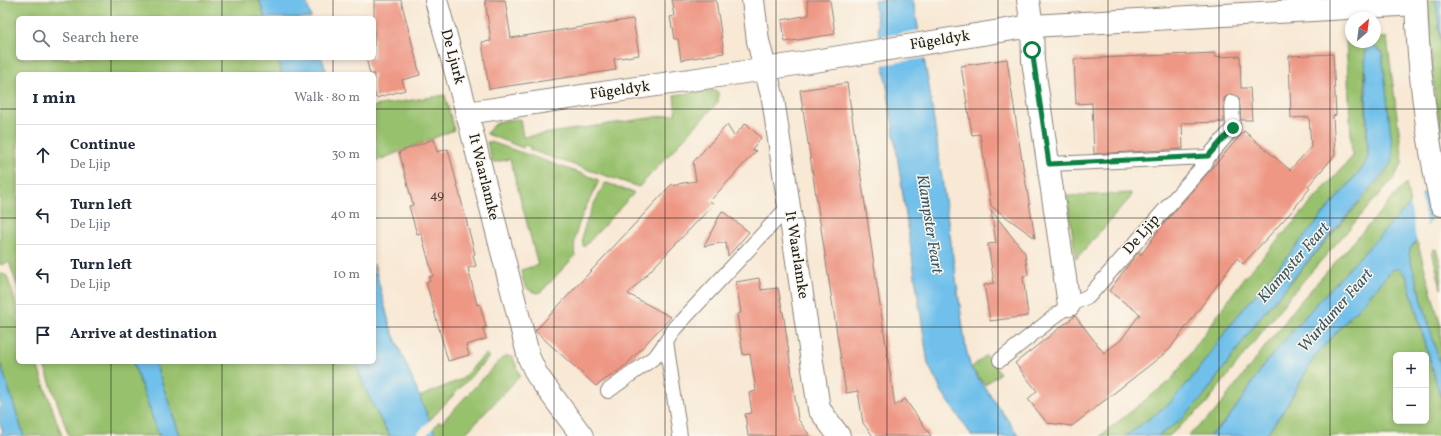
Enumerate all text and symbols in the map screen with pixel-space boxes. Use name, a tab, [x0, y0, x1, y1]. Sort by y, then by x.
north arrow	[1345, 12, 1381, 48]
search box	[16, 16, 376, 60]
street label: Fûgeldyk	[909, 26, 971, 56]
icon: search	[30, 27, 52, 49]
street label: De Ljurk	[435, 27, 469, 87]
text: Search here	[62, 28, 139, 49]
route start	[1023, 41, 1041, 59]
street label: Fûgeldyk	[589, 76, 651, 106]
text: 1 min	[32, 87, 76, 110]
text: Walk · 80 m	[294, 89, 360, 107]
route end	[1224, 119, 1242, 137]
street label: It Waarlamke	[462, 131, 504, 223]
text: Continue	[70, 135, 135, 156]
icon: ahead	[32, 144, 54, 166]
text: 30 m	[332, 146, 360, 164]
text: De Ljip	[70, 156, 111, 174]
water label: Klampster Feart	[910, 173, 948, 276]
house number: 49	[430, 187, 444, 205]
text: Turn left	[70, 195, 132, 216]
icon: left	[32, 204, 54, 226]
text: 40 m	[331, 206, 360, 224]
street label: It Waarlamke	[779, 210, 813, 300]
street label: De Ljip	[1119, 210, 1165, 260]
text: De Ljip	[70, 216, 111, 234]
water label: Klampster Feart	[1253, 217, 1336, 308]
text: Turn left	[70, 255, 132, 276]
icon: left	[32, 264, 54, 286]
water label: Wurdumer Feart	[1294, 264, 1379, 358]
text: 10 m	[333, 266, 360, 284]
text: De Ljip	[70, 276, 111, 294]
icon: arrive	[32, 324, 54, 346]
text: Arrive at destination	[70, 324, 217, 345]
map controls	[1393, 352, 1429, 424]
button: +	[1393, 352, 1429, 388]
button: −	[1393, 388, 1429, 424]

